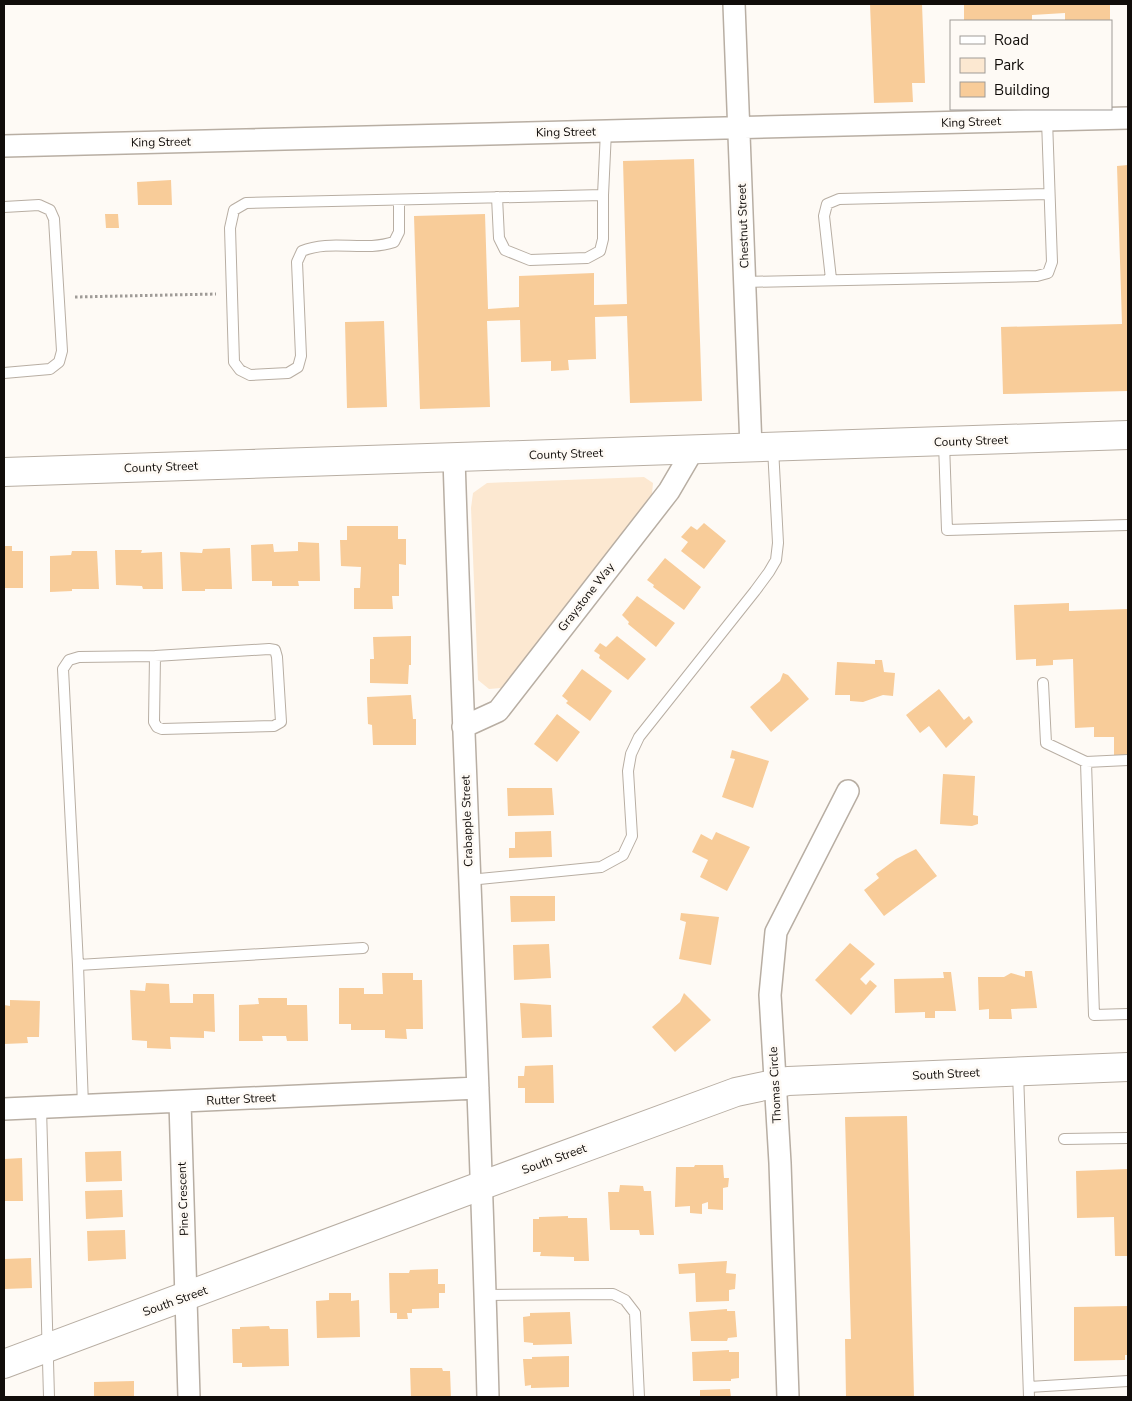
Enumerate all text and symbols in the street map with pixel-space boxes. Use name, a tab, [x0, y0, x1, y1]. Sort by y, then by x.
legend	[950, 20, 1112, 110]
text: Road	[994, 30, 1029, 50]
text: Park	[994, 55, 1024, 75]
text: Building	[994, 80, 1050, 100]
street label: King Street	[941, 113, 1002, 131]
street label: King Street	[536, 123, 597, 141]
street label: King Street	[131, 133, 192, 151]
street label: Chestnut Street	[733, 183, 752, 269]
street label: County Street	[934, 432, 1009, 450]
street label: County Street	[529, 445, 604, 463]
street label: County Street	[124, 458, 199, 476]
street label: Graystone Way	[554, 559, 618, 635]
street label: Crabapple Street	[457, 774, 477, 867]
street label: Thomas Circle	[765, 1046, 785, 1124]
street label: South Street	[912, 1064, 981, 1084]
street label: Rutter Street	[206, 1089, 277, 1109]
street label: South Street	[519, 1140, 589, 1178]
street label: Pine Crescent	[174, 1161, 192, 1236]
street label: South Street	[140, 1282, 210, 1320]

